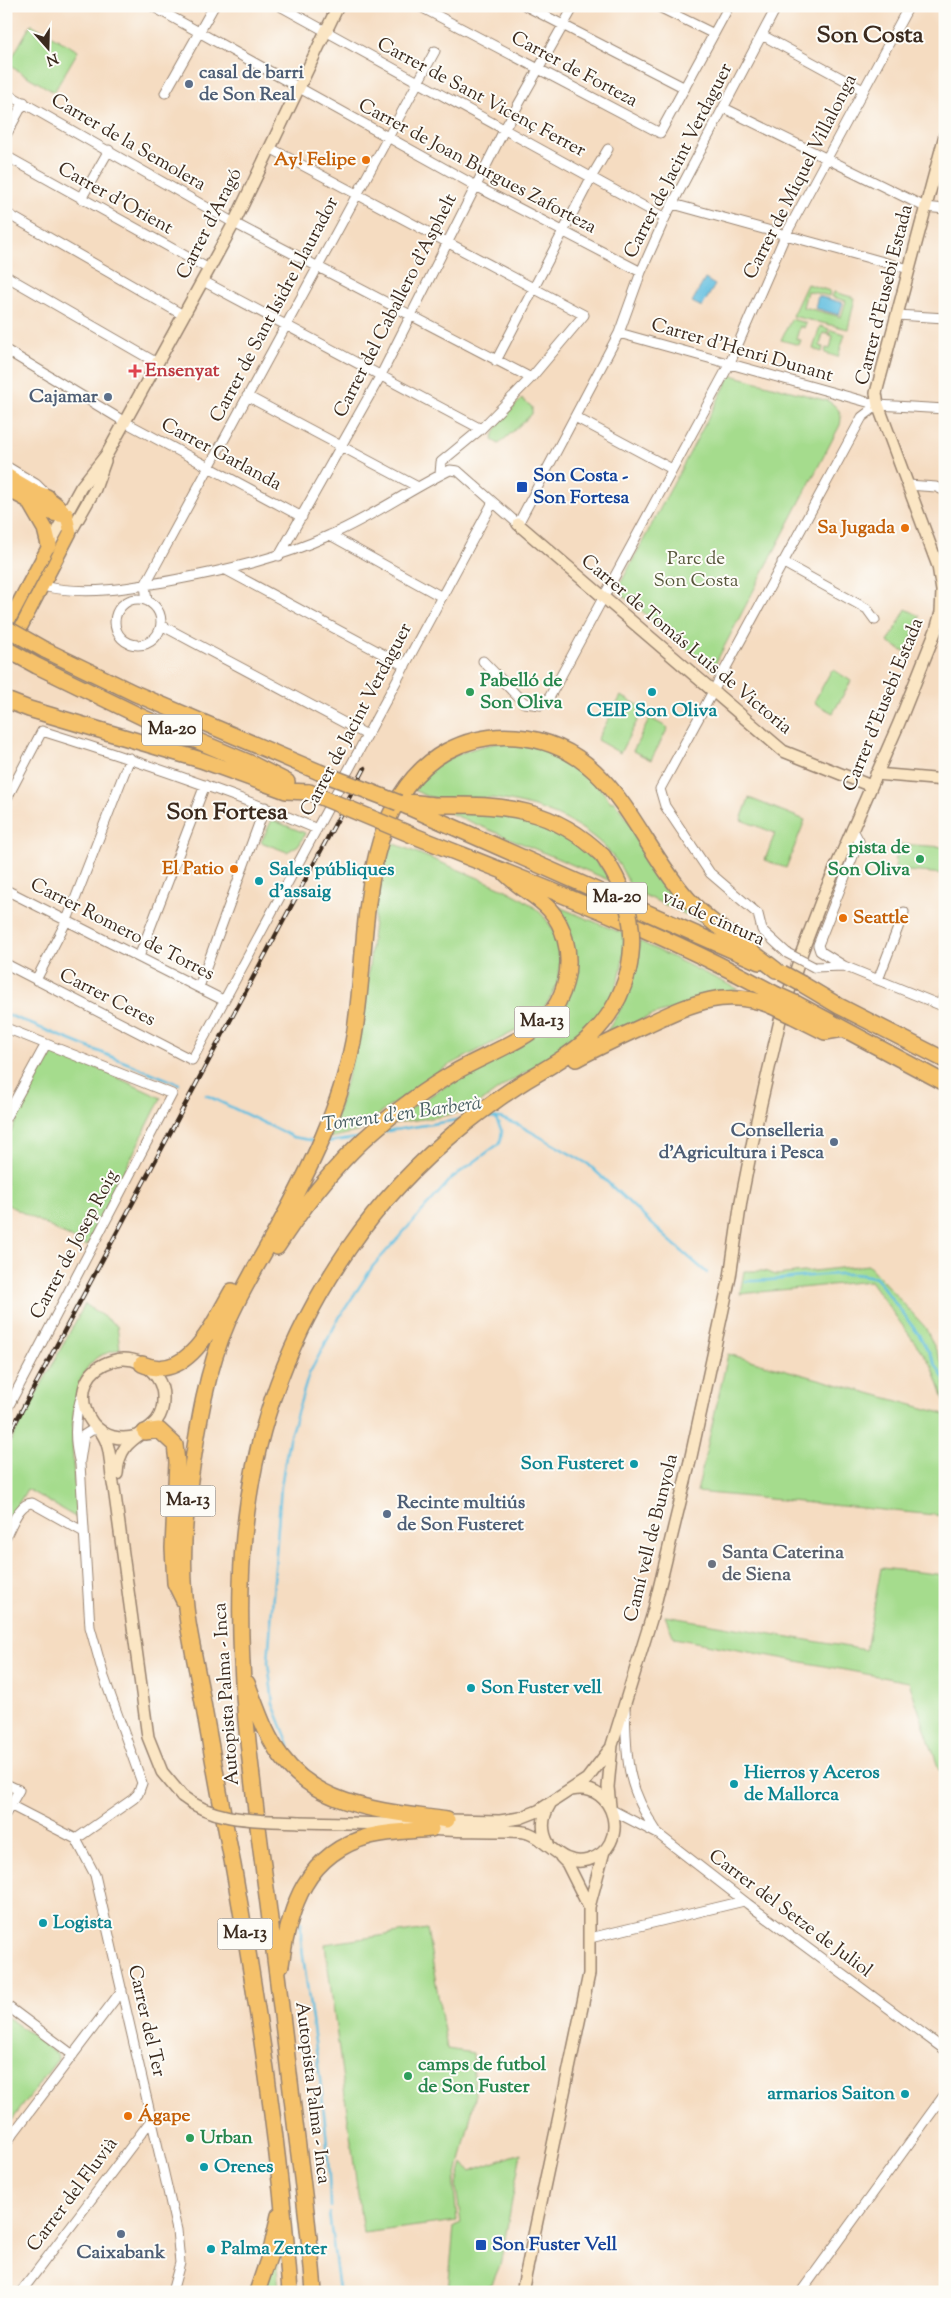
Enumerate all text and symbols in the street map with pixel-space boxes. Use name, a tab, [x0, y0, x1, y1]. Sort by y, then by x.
district label: Son Costa	[816, 19, 925, 53]
north arrow	[22, 22, 72, 72]
street label: Carrer de Forteza	[506, 25, 642, 115]
street label: Carrer de Sant Vicenç Ferrer	[372, 31, 590, 165]
text: N	[43, 47, 60, 70]
street label: Carrer de Jacint Verdaguer	[618, 59, 740, 263]
place label: casal de barri de Son Real	[199, 60, 305, 109]
street label: Carrer de Miquel Villalonga	[737, 70, 865, 284]
marker: casal de barri de Son Real	[183, 78, 195, 90]
street label: Carrer de la Semolera	[45, 88, 211, 199]
street label: Carrer de Joan Burgues Zaforteza	[353, 93, 601, 242]
place label: Ay! Felipe	[274, 147, 356, 174]
marker: Ay! Felipe	[360, 154, 372, 166]
street label: Carrer d'Orient	[52, 156, 178, 242]
street label: Carrer d'Aragó	[170, 164, 250, 284]
street label: Carrer del Caballero d'Asphelt	[328, 189, 465, 423]
street label: Carrer de Sant Isidre Llaurador	[204, 192, 346, 428]
street label: Carrer d'Eusebi Estada	[849, 202, 921, 388]
street label: Carrer d'Henri Dunant	[648, 312, 837, 390]
place label: Ensenyat	[145, 358, 220, 385]
marker: Ensenyat	[129, 365, 141, 377]
place label: Cajamar	[29, 384, 99, 411]
marker: Cajamar	[102, 391, 114, 403]
street label: Carrer Garlanda	[156, 412, 286, 498]
place label: Son Costa - Son Fortesa	[533, 463, 630, 512]
marker: Son Costa - Son Fortesa	[515, 480, 529, 494]
place label: Sa Jugada	[817, 515, 895, 542]
marker: Sa Jugada	[899, 522, 911, 534]
park label: Parc de Son Costa	[654, 546, 739, 595]
street label: Carrer de Tomás Luis de Victoria	[575, 548, 798, 742]
street label: Carrer d'Eusebi Estada	[837, 614, 931, 796]
street label: Carrer de Jacint Verdaguer	[294, 618, 420, 822]
place label: Pabelló de Son Oliva	[480, 668, 563, 717]
marker: Pabelló de Son Oliva	[464, 686, 476, 698]
marker: CEIP Son Oliva	[646, 686, 658, 698]
place label: CEIP Son Oliva	[587, 698, 717, 725]
road number: Ma-20	[142, 714, 202, 746]
district label: Son Fortesa	[166, 796, 289, 830]
place label: pista de Son Oliva	[828, 835, 910, 884]
marker: pista de Son Oliva	[914, 853, 926, 865]
place label: El Patio	[162, 856, 225, 883]
place label: Sales públiques d'assaig	[269, 857, 395, 906]
marker: El Patio	[228, 863, 240, 875]
street label: Carrer Romero de Torres	[25, 872, 219, 988]
marker: Sales públiques d'assaig	[253, 875, 265, 887]
road number: Ma-20	[587, 882, 647, 914]
street label: via de cintura	[657, 884, 769, 954]
place label: Seattle	[853, 905, 909, 932]
marker: Seattle	[837, 912, 849, 924]
street label: Carrer Ceres	[54, 962, 160, 1034]
road number: Ma-13	[514, 1006, 570, 1038]
water label: Torrent d'en Barberà	[320, 1089, 484, 1141]
place label: Conselleria d'Agricultura i Pesca	[659, 1118, 824, 1167]
marker: Conselleria d'Agricultura i Pesca	[828, 1136, 840, 1148]
street label: Carrer de Josep Roig	[24, 1165, 126, 1325]
place label: Son Fusteret	[521, 1451, 624, 1478]
street label: Camí vell de Bunyola	[618, 1451, 686, 1625]
marker: Son Fusteret	[628, 1458, 640, 1470]
road number: Ma-13	[160, 1485, 216, 1516]
place label: Recinte multiús de Son Fusteret	[397, 1490, 526, 1539]
marker: Recinte multiús de Son Fusteret	[381, 1508, 393, 1520]
place label: Santa Caterina de Siena	[722, 1540, 844, 1589]
marker: Santa Caterina de Siena	[706, 1558, 718, 1570]
street label: Autopista Palma - Inca	[207, 1601, 247, 1786]
place label: Son Fuster vell	[481, 1675, 603, 1702]
marker: Son Fuster vell	[465, 1682, 477, 1694]
place label: Hierros y Aceros de Mallorca	[744, 1760, 880, 1809]
marker: Hierros y Aceros de Mallorca	[728, 1778, 740, 1790]
street label: Carrer del Setze de Juliol	[702, 1843, 878, 1985]
place label: Logista	[53, 1910, 112, 1937]
marker: Logista	[37, 1917, 49, 1929]
road number: Ma-13	[218, 1918, 272, 1950]
street label: Carrer del Ter	[120, 1962, 172, 2080]
street label: Autopista Palma - Inca	[287, 2000, 337, 2186]
place label: camps de futbol de Son Fuster	[418, 2052, 547, 2101]
marker: camps de futbol de Son Fuster	[402, 2070, 414, 2082]
place label: armarios Saiton	[767, 2081, 896, 2108]
marker: armarios Saiton	[899, 2088, 911, 2100]
place label: Ágape	[138, 2103, 190, 2130]
marker: Ágape	[122, 2110, 134, 2122]
place label: Urban	[200, 2125, 254, 2152]
street label: Carrer del Fluvià	[21, 2132, 125, 2258]
marker: Urban	[184, 2132, 196, 2144]
place label: Orenes	[214, 2154, 274, 2181]
marker: Orenes	[198, 2161, 210, 2173]
marker: Caixabank	[115, 2228, 127, 2240]
place label: Son Fuster Vell	[492, 2232, 618, 2259]
place label: Palma Zenter	[221, 2236, 328, 2263]
marker: Son Fuster Vell	[474, 2238, 488, 2252]
place label: Caixabank	[77, 2240, 166, 2267]
marker: Palma Zenter	[205, 2243, 217, 2255]

